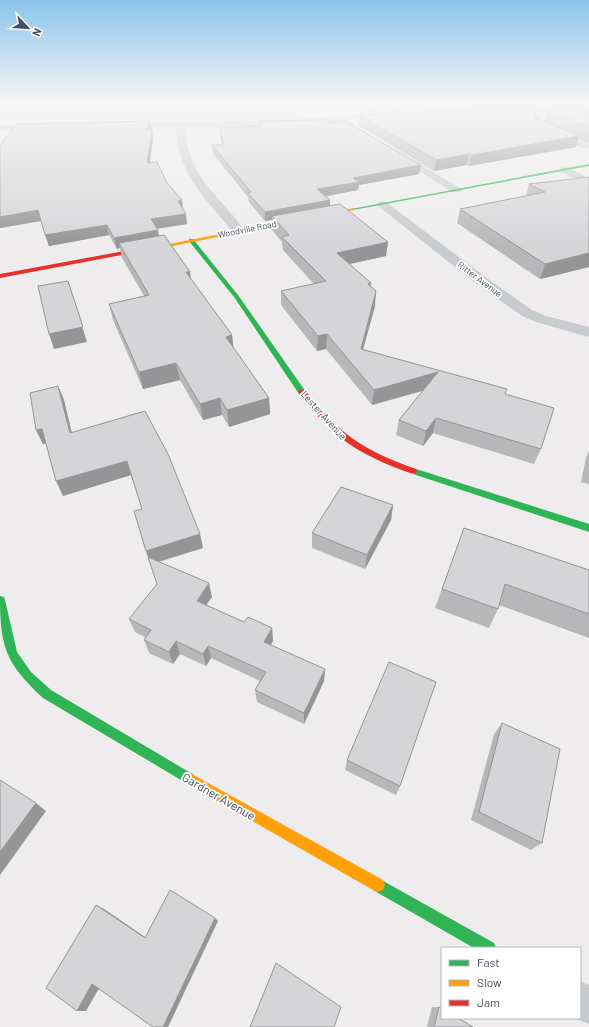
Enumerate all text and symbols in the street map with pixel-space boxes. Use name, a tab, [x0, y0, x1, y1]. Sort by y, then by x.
north arrow	[8, 8, 48, 48]
text: N	[30, 26, 45, 39]
street label: Woodville Road	[217, 218, 277, 240]
street label: Ritter Avenue	[456, 259, 505, 299]
street label: Lester Avenue	[299, 388, 349, 442]
street label: Gardner Avenue	[180, 769, 258, 823]
legend	[441, 947, 581, 1019]
text: Fast	[477, 955, 500, 969]
text: Slow	[477, 975, 502, 989]
text: Jam	[477, 995, 500, 1009]

